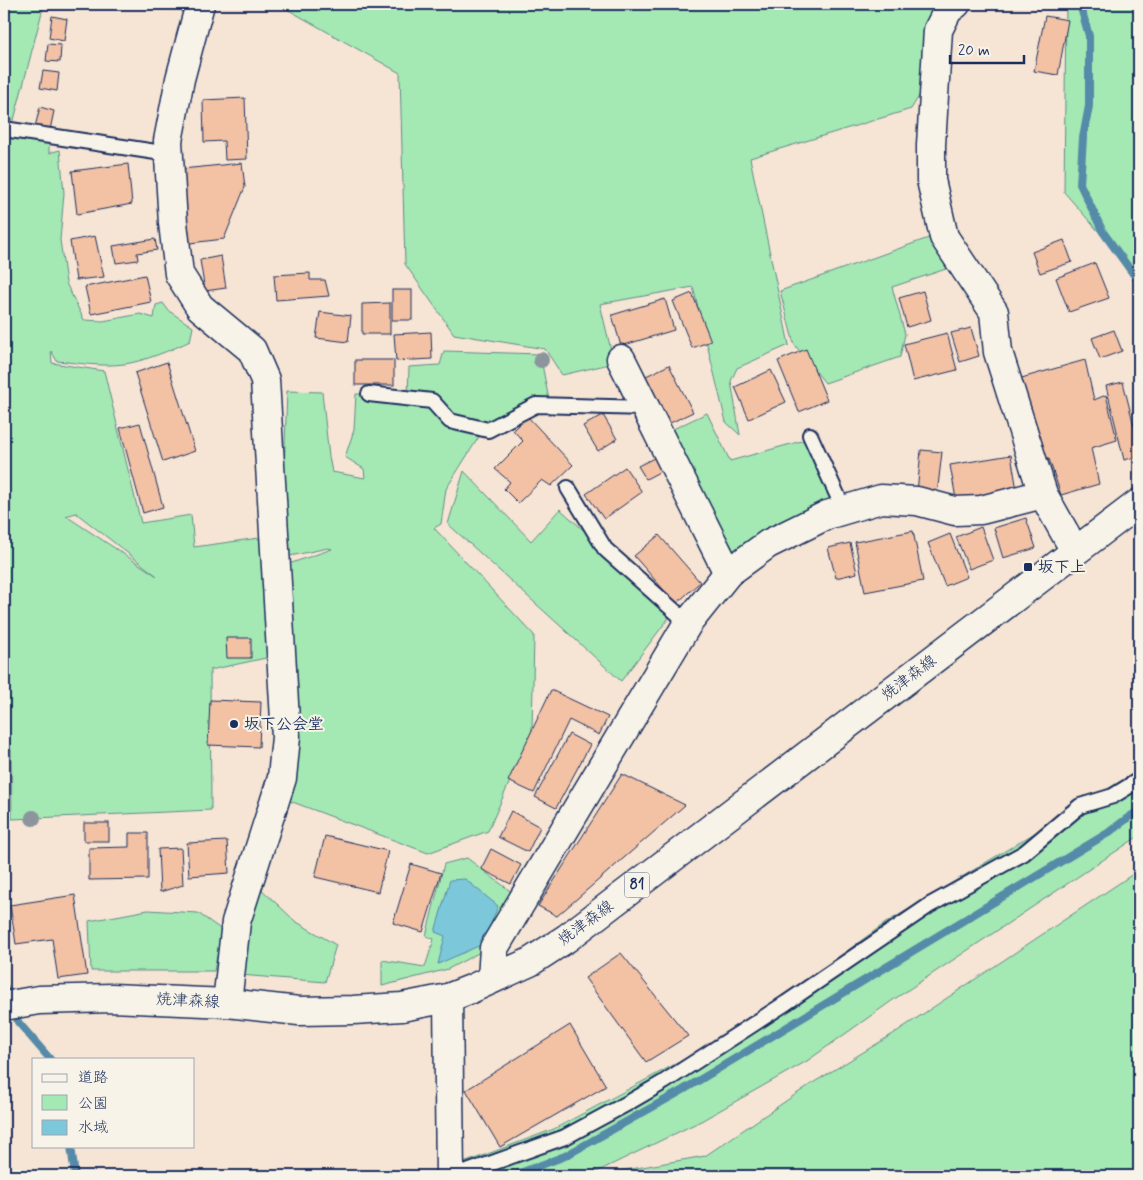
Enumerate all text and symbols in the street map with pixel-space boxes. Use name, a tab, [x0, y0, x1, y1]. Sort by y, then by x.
scale bar	[950, 32, 1024, 64]
text: 20 m	[958, 41, 990, 61]
place label: 坂下上	[1038, 557, 1086, 578]
marker: 坂下上	[1022, 561, 1034, 573]
street label: 焼津森線	[877, 650, 941, 706]
place label: 坂下公会堂	[244, 714, 324, 735]
marker: 坂下公会堂	[228, 718, 240, 730]
road number: 81	[624, 872, 650, 898]
street label: 焼津森線	[554, 896, 618, 950]
street label: 焼津森線	[155, 989, 221, 1013]
legend	[32, 1058, 195, 1148]
text: 道路	[78, 1068, 108, 1088]
text: 公園	[78, 1094, 108, 1114]
text: 水域	[78, 1118, 108, 1138]

